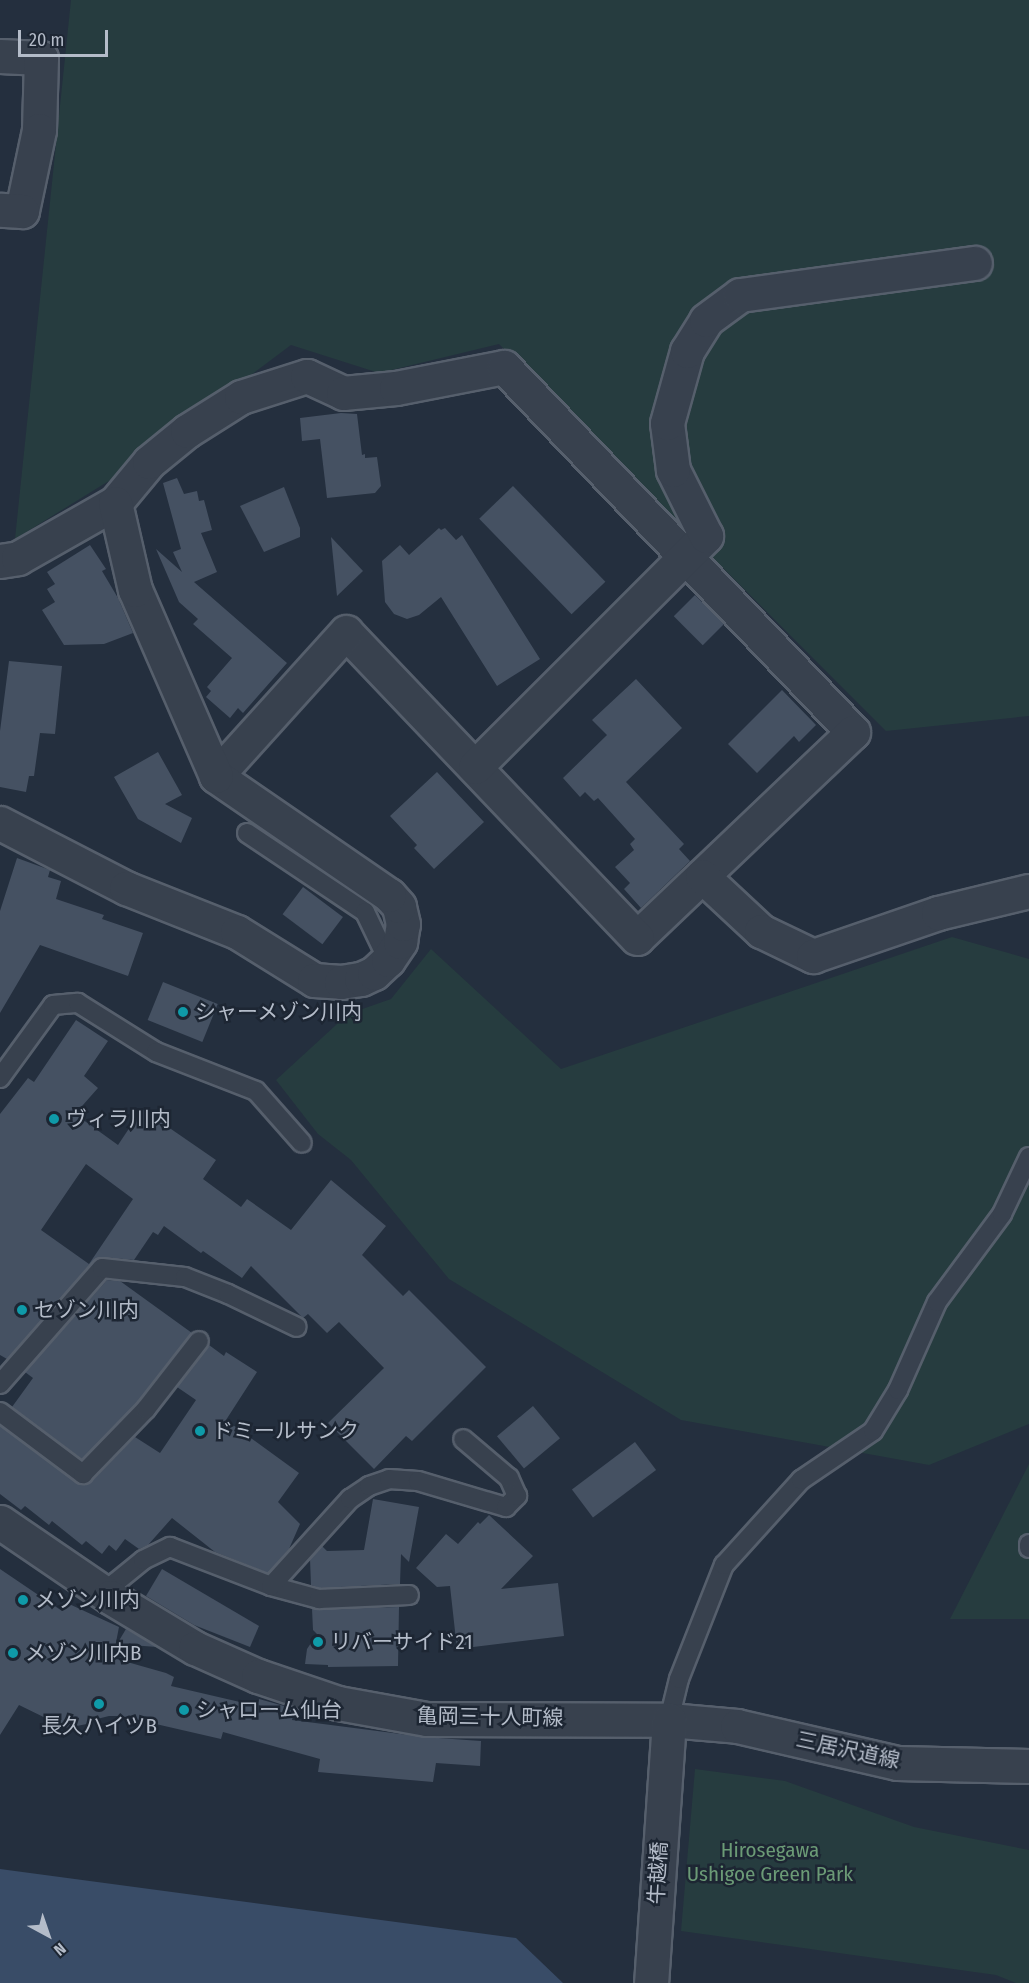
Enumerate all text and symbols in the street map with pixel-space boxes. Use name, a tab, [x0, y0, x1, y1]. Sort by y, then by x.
scale bar	[21, 18, 111, 56]
text: 20 m	[29, 29, 64, 51]
place label: シャーメゾン川内	[195, 999, 363, 1025]
marker: シャーメゾン川内	[176, 1005, 190, 1019]
place label: ヴィラ川内	[66, 1106, 171, 1132]
marker: ヴィラ川内	[47, 1112, 61, 1126]
place label: セゾン川内	[34, 1297, 139, 1323]
marker: セゾン川内	[15, 1303, 29, 1317]
place label: ドミールサンク	[212, 1418, 359, 1444]
marker: ドミールサンク	[193, 1424, 207, 1438]
place label: メゾン川内	[35, 1587, 140, 1613]
marker: メゾン川内	[16, 1593, 30, 1607]
place label: リバーサイド21	[330, 1629, 473, 1655]
marker: リバーサイド21	[311, 1635, 325, 1649]
place label: メゾン川内B	[25, 1640, 141, 1666]
marker: メゾン川内B	[6, 1646, 20, 1660]
marker: 長久ハイツB	[92, 1697, 106, 1711]
place label: シャローム仙台	[196, 1697, 343, 1723]
marker: シャローム仙台	[177, 1703, 191, 1717]
street label: 亀岡三十人町線	[416, 1703, 564, 1731]
place label: 長久ハイツB	[41, 1713, 157, 1739]
street label: 三居沢道線	[794, 1727, 902, 1773]
park label: Hirosegawa Ushigoe Green Park	[687, 1837, 853, 1887]
street label: 牛越橋	[644, 1841, 672, 1905]
north arrow	[18, 1905, 78, 1965]
text: N	[50, 1939, 70, 1960]

